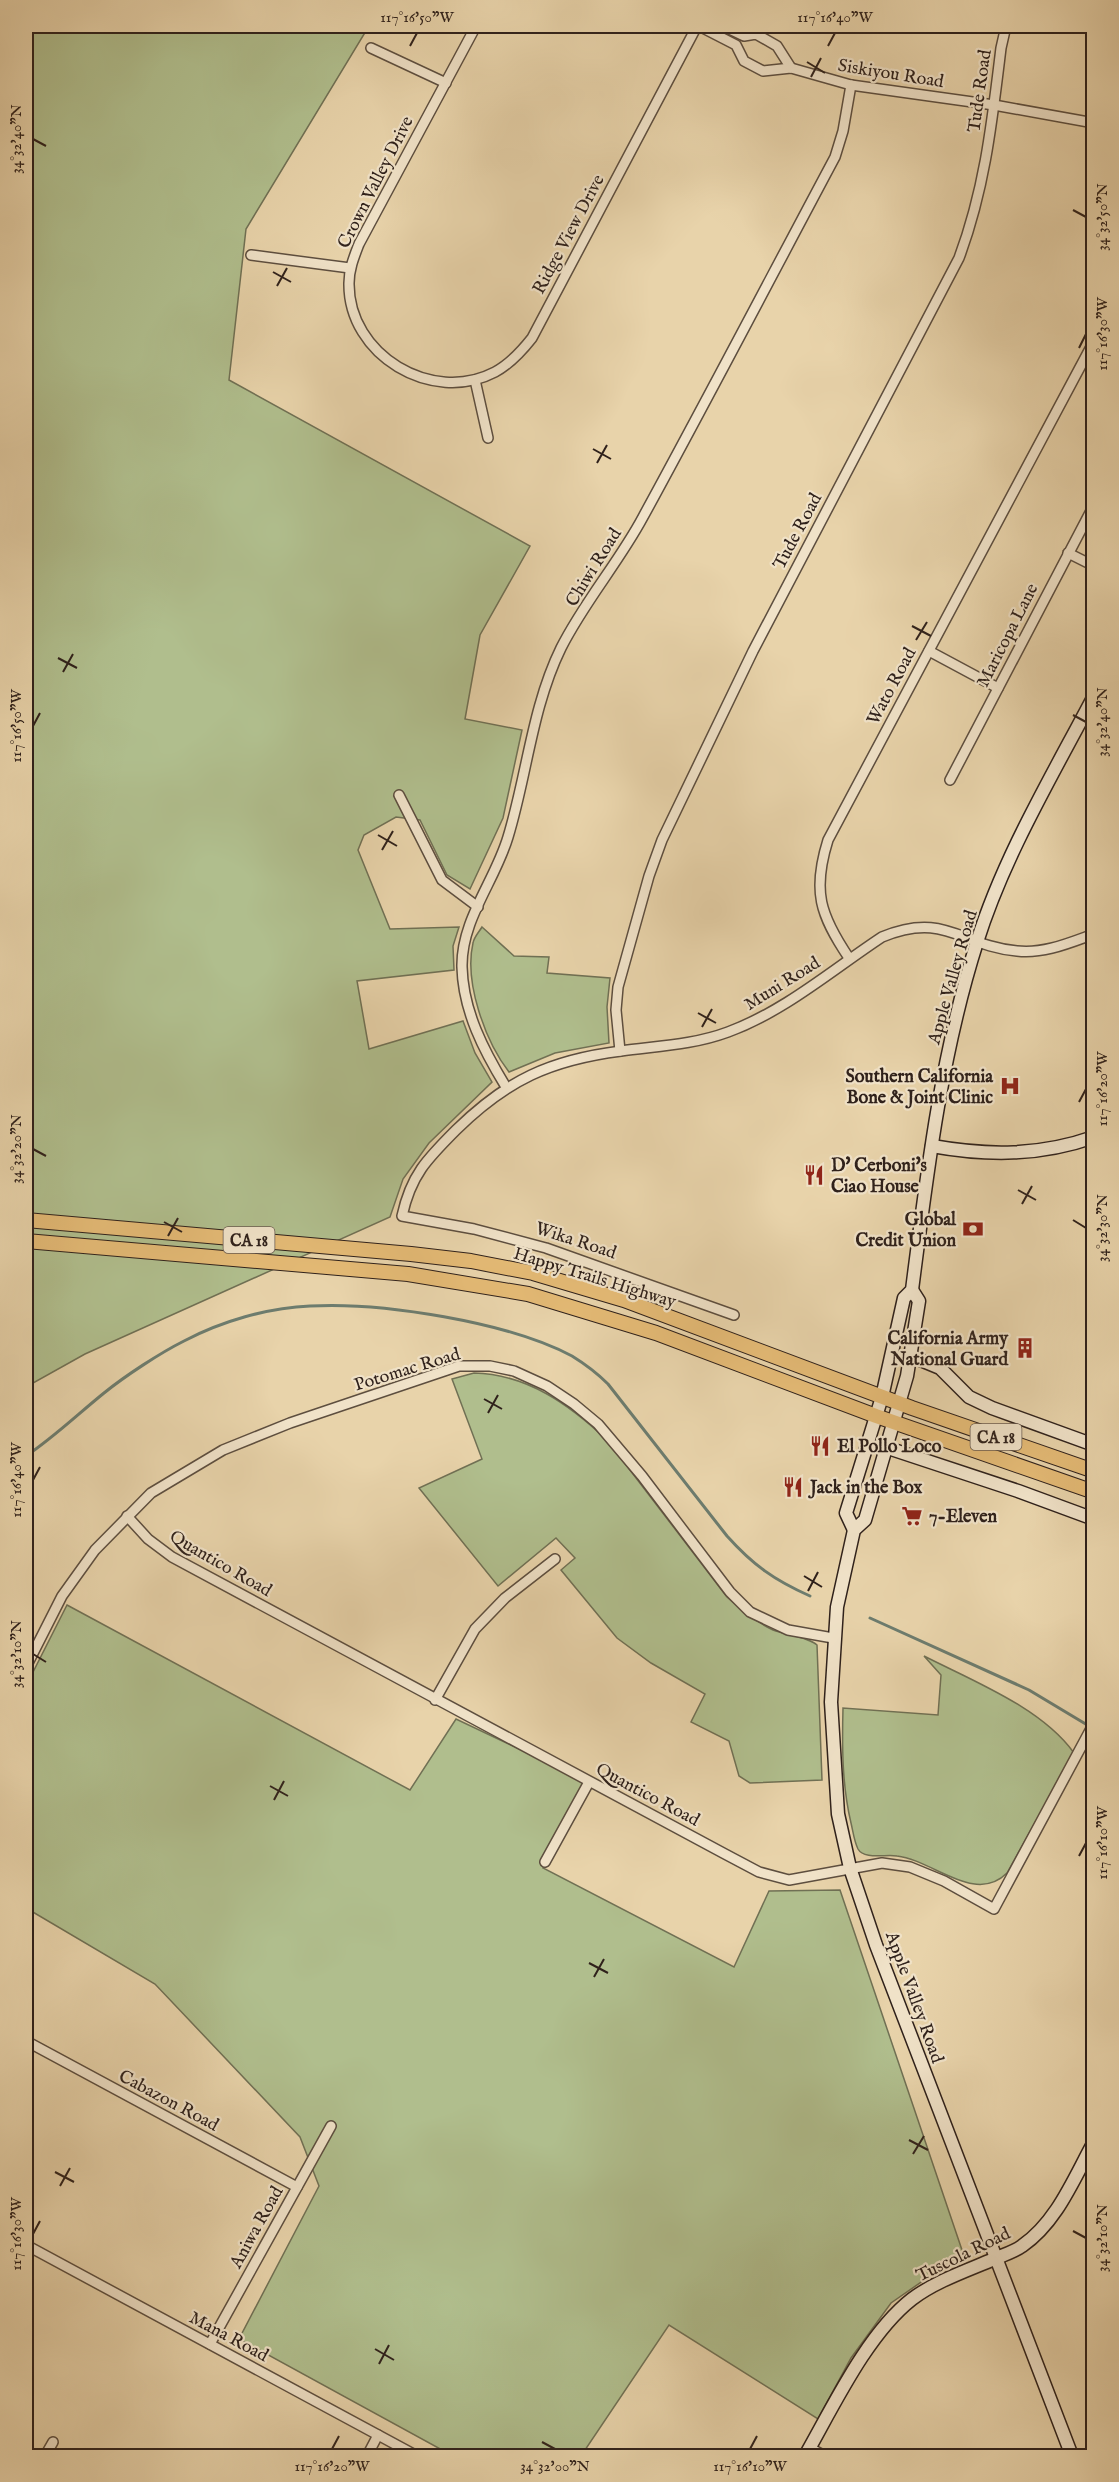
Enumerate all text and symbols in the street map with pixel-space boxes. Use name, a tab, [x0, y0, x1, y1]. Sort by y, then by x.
text: 117°16'50"W	[380, 8, 454, 27]
text: 117°16'40"W	[797, 8, 873, 27]
street label: Tude Road	[963, 48, 998, 134]
street label: Siskiyou Road	[836, 55, 946, 94]
text: 34°32'40"N	[7, 104, 26, 174]
street label: Crown Valley Drive	[333, 113, 420, 253]
street label: Ridge View Drive	[528, 171, 611, 299]
text: 34°32'50"N	[1093, 183, 1112, 251]
text: 117°16'30"W	[1093, 296, 1112, 371]
street label: Tude Road	[769, 489, 828, 574]
street label: Chiwi Road	[561, 524, 628, 611]
street label: Maricopa Lane	[972, 580, 1044, 691]
street label: Wato Road	[862, 644, 922, 729]
text: 34°32'40"N	[1093, 687, 1112, 757]
text: 117°16'50"W	[7, 689, 26, 763]
street label: Apple Valley Road	[923, 907, 984, 1048]
street label: Muni Road	[741, 952, 825, 1017]
text: 117°16'20"W	[1093, 1051, 1112, 1127]
place label: Southern California Bone & Joint Clinic	[845, 1066, 994, 1110]
hospital icon: Southern California Bone & Joint Clinic	[998, 1074, 1022, 1098]
text: 34°32'20"N	[7, 1114, 26, 1184]
place label: D' Cerboni's Ciao House	[831, 1155, 928, 1199]
restaurant icon: D' Cerboni's Ciao House	[802, 1163, 826, 1187]
text: 34°32'30"N	[1093, 1194, 1112, 1262]
place label: Global Credit Union	[856, 1209, 957, 1253]
bank icon: Global Credit Union	[961, 1217, 985, 1241]
street label: Wika Road	[532, 1218, 619, 1265]
road number: CA 18	[224, 1227, 274, 1253]
street label: Happy Trails Highway	[510, 1243, 679, 1314]
place label: California Army National Guard	[887, 1328, 1009, 1372]
building icon: California Army National Guard	[1013, 1336, 1037, 1360]
street label: Potomac Road	[352, 1343, 464, 1397]
road number: CA 18	[970, 1424, 1022, 1450]
restaurant icon: El Pollo Loco	[808, 1434, 832, 1458]
place label: El Pollo Loco	[837, 1436, 942, 1459]
text: 117°16'40"W	[7, 1442, 26, 1518]
restaurant icon: Jack in the Box	[781, 1475, 805, 1499]
place label: Jack in the Box	[808, 1477, 923, 1500]
supermarket icon: 7-Eleven	[900, 1504, 924, 1528]
place label: 7-Eleven	[929, 1506, 998, 1529]
street label: Quantico Road	[165, 1526, 276, 1603]
text: 34°32'10"N	[7, 1620, 26, 1688]
street label: Quantico Road	[591, 1758, 704, 1833]
text: 117°16'10"W	[1093, 1805, 1112, 1880]
street label: Apple Valley Road	[879, 1928, 948, 2067]
street label: Cabazon Road	[114, 2065, 223, 2138]
street label: Aniwa Road	[225, 2182, 290, 2274]
text: 117°16'30"W	[7, 2196, 26, 2271]
text: 34°32'10"N	[1093, 2204, 1112, 2272]
street label: Tuscola Road	[913, 2223, 1015, 2288]
street label: Mana Road	[185, 2307, 272, 2368]
text: 117°16'20"W	[294, 2457, 370, 2476]
text: 34°32'00"N	[520, 2457, 590, 2476]
text: 117°16'10"W	[713, 2457, 788, 2476]

